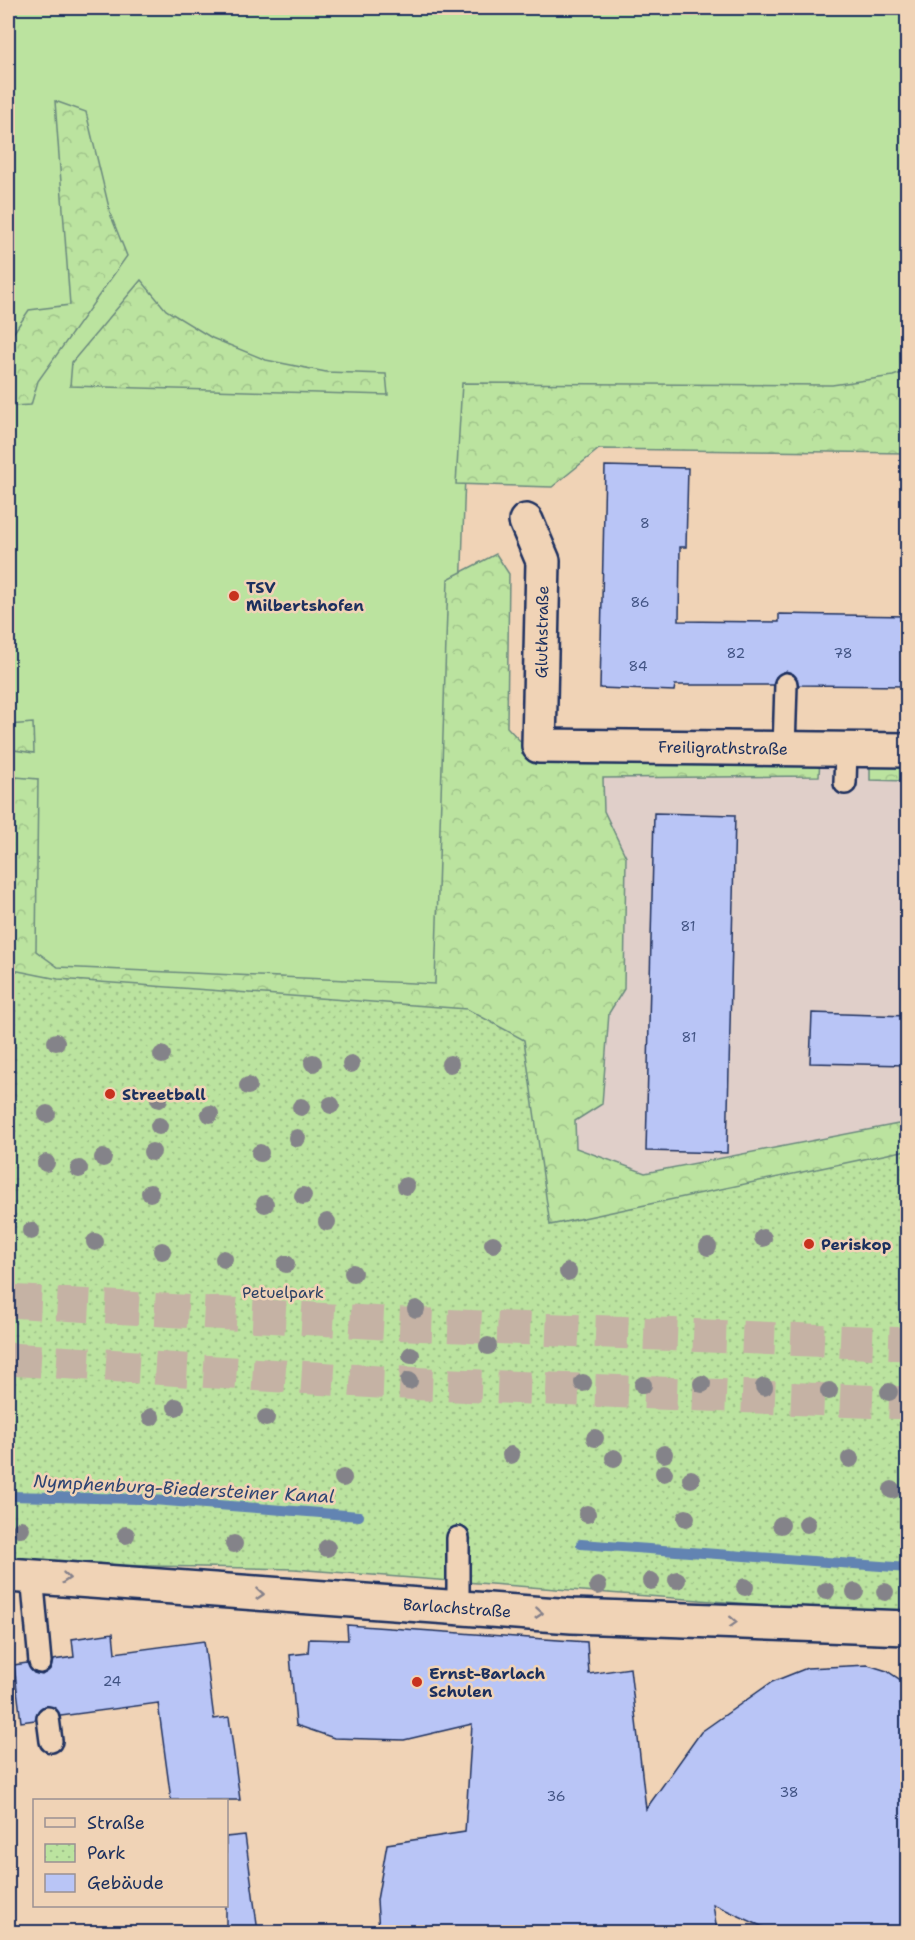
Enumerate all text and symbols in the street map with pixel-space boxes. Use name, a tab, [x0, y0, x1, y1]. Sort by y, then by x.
house number: 8	[640, 514, 650, 532]
place label: TSV Milbertshofen	[246, 577, 364, 616]
street label: Gluthstraße	[531, 585, 553, 679]
marker: TSV Milbertshofen	[227, 589, 241, 603]
house number: 86	[630, 593, 650, 611]
house number: 82	[727, 644, 745, 662]
house number: 78	[833, 644, 853, 662]
house number: 84	[628, 657, 648, 675]
street label: Freiligrathstraße	[658, 736, 788, 760]
house number: 81	[680, 917, 696, 935]
house number: 81	[681, 1028, 697, 1046]
place label: Streetball	[122, 1084, 206, 1105]
marker: Streetball	[103, 1087, 117, 1101]
place label: Periskop	[821, 1234, 892, 1255]
marker: Periskop	[802, 1237, 816, 1251]
park label: Petuelpark	[242, 1282, 324, 1303]
water label: Nymphenburg-Biedersteiner Kanal	[33, 1469, 335, 1509]
one-way arrow	[61, 1571, 70, 1584]
one-way arrow	[256, 1588, 265, 1601]
street label: Barlachstraße	[402, 1594, 512, 1622]
one-way arrow	[534, 1607, 543, 1620]
one-way arrow	[729, 1615, 738, 1628]
place label: Ernst-Barlach Schulen	[429, 1663, 545, 1702]
house number: 24	[103, 1672, 122, 1690]
marker: Ernst-Barlach Schulen	[410, 1675, 424, 1689]
house number: 38	[779, 1783, 799, 1801]
house number: 36	[546, 1787, 566, 1805]
legend	[33, 1799, 228, 1907]
text: Straße	[87, 1811, 145, 1835]
text: Park	[87, 1841, 126, 1865]
text: Gebäude	[87, 1871, 164, 1895]

